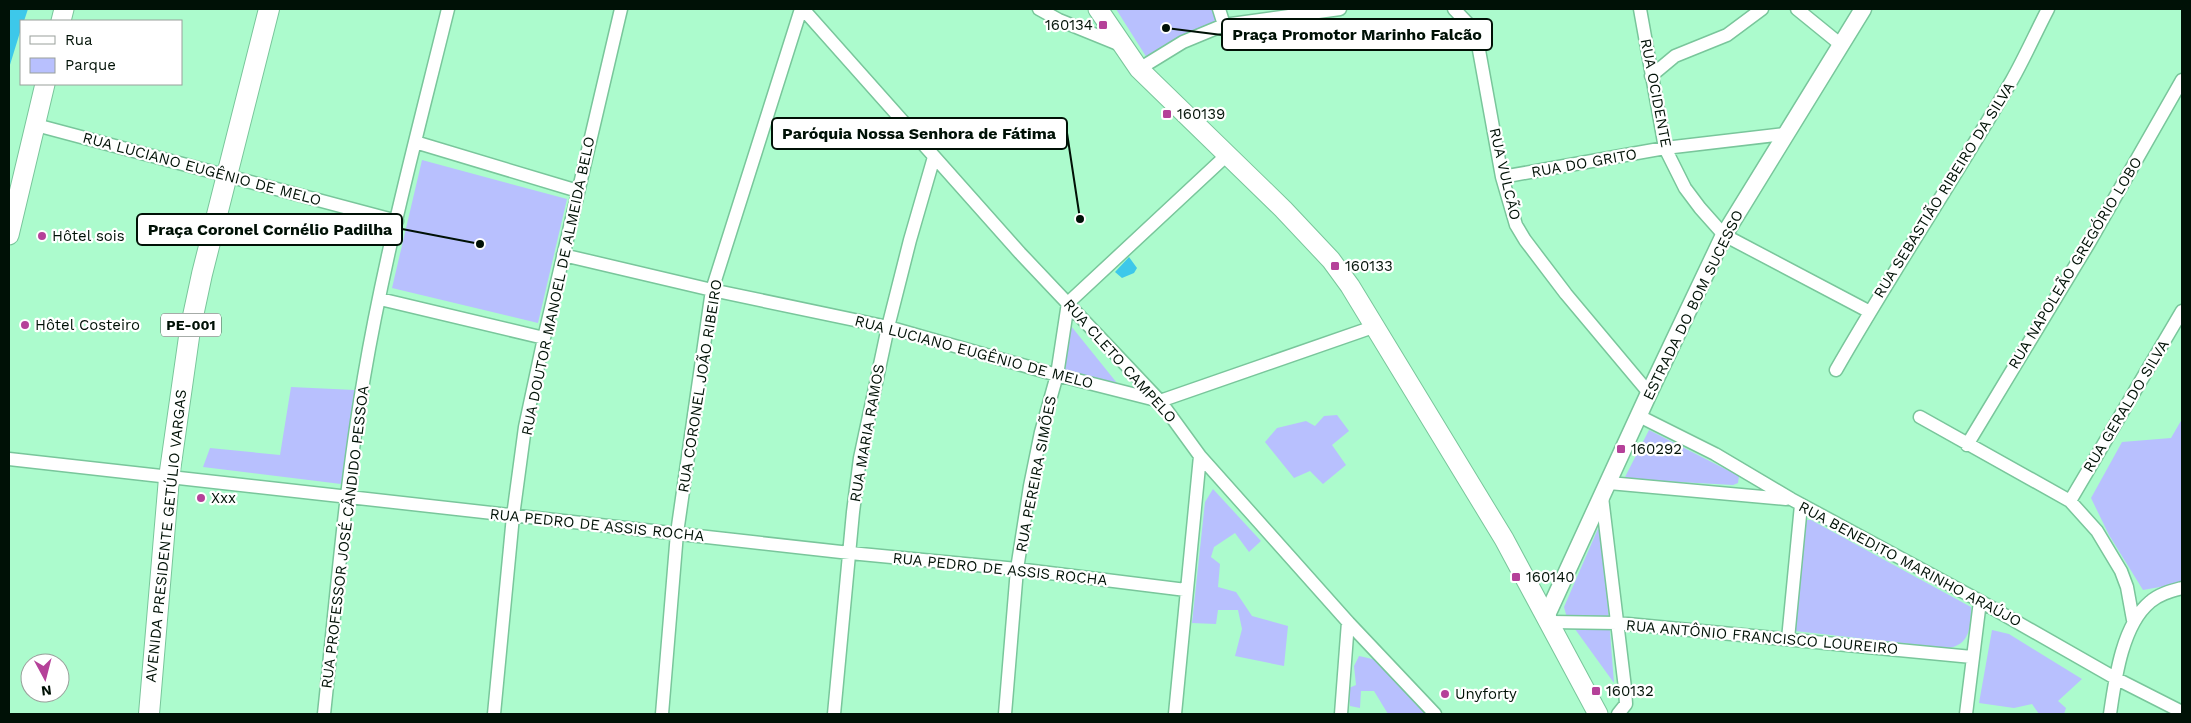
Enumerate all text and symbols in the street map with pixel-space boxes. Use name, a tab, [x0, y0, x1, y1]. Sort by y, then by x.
place label: 160134	[1045, 16, 1093, 34]
marker: 160134	[1097, 19, 1109, 31]
callout: Praça Promotor Marinho Falcão	[1222, 19, 1492, 50]
legend	[20, 20, 182, 85]
text: Praça Promotor Marinho Falcão	[1232, 25, 1482, 44]
text: Rua	[65, 31, 93, 49]
street label: RUA OCIDENTE	[1637, 37, 1675, 149]
text: Parque	[65, 56, 116, 74]
street label: RUA SEBASTIÃO RIBEIRO DA SILVA	[1870, 79, 2018, 301]
place label: 160139	[1177, 105, 1225, 123]
marker: 160139	[1161, 108, 1173, 120]
callout: Paróquia Nossa Senhora de Fátima	[772, 118, 1067, 149]
text: Paróquia Nossa Senhora de Fátima	[782, 124, 1057, 143]
street label: RUA VULCÃO	[1486, 126, 1524, 222]
street label: RUA LUCIANO EUGÊNIO DE MELO	[81, 128, 323, 210]
street label: RUA DOUTOR MANOEL DE ALMEIDA BELO	[517, 135, 599, 437]
street label: RUA DO GRITO	[1530, 145, 1638, 181]
street label: RUA NAPOLEÃO GREGÓRIO LOBO	[2004, 153, 2146, 372]
street label: ESTRADA DO BOM SUCESSO	[1639, 207, 1747, 403]
callout: Praça Coronel Cornélio Padilha	[137, 214, 402, 245]
text: Praça Coronel Cornélio Padilha	[148, 220, 393, 239]
place label: Hôtel sois	[52, 227, 125, 245]
marker: Hôtel sois	[36, 230, 48, 242]
place label: 160133	[1345, 257, 1393, 275]
marker: 160133	[1329, 260, 1341, 272]
street label: RUA CORONEL JOÃO RIBEIRO	[674, 278, 726, 494]
street label: RUA CLETO CAMPELO	[1060, 295, 1180, 427]
street label: RUA LUCIANO EUGÊNIO DE MELO	[853, 311, 1095, 393]
road number: PE-001	[161, 314, 221, 336]
place label: Hôtel Costeiro	[35, 316, 140, 334]
marker: Hôtel Costeiro	[19, 319, 31, 331]
street label: RUA GERALDO SILVA	[2079, 336, 2173, 475]
street label: RUA MARIA RAMOS	[846, 363, 888, 503]
street label: RUA PROFESSOR JOSÉ CÂNDIDO PESSOA	[317, 384, 373, 690]
street label: AVENIDA PRESIDENTE GETÚLIO VARGAS	[142, 388, 190, 684]
street label: RUA PEREIRA SIMÕES	[1012, 394, 1060, 554]
place label: 160292	[1631, 440, 1682, 458]
marker: 160292	[1615, 443, 1627, 455]
place label: Xxx	[211, 489, 236, 507]
marker: Xxx	[195, 492, 207, 504]
street label: RUA BENEDITO MARINHO ARAÚJO	[1796, 497, 2024, 631]
street label: RUA PEDRO DE ASSIS ROCHA	[489, 505, 705, 545]
street label: RUA PEDRO DE ASSIS ROCHA	[892, 549, 1108, 589]
place label: 160140	[1526, 568, 1575, 586]
marker: 160140	[1510, 571, 1522, 583]
street label: RUA ANTÔNIO FRANCISCO LOUREIRO	[1625, 615, 1899, 658]
north arrow	[20, 653, 70, 703]
text: N	[40, 682, 53, 699]
place label: 160132	[1606, 682, 1654, 700]
place label: Unyforty	[1455, 685, 1517, 703]
marker: 160132	[1590, 685, 1602, 697]
marker: Unyforty	[1439, 688, 1451, 700]

